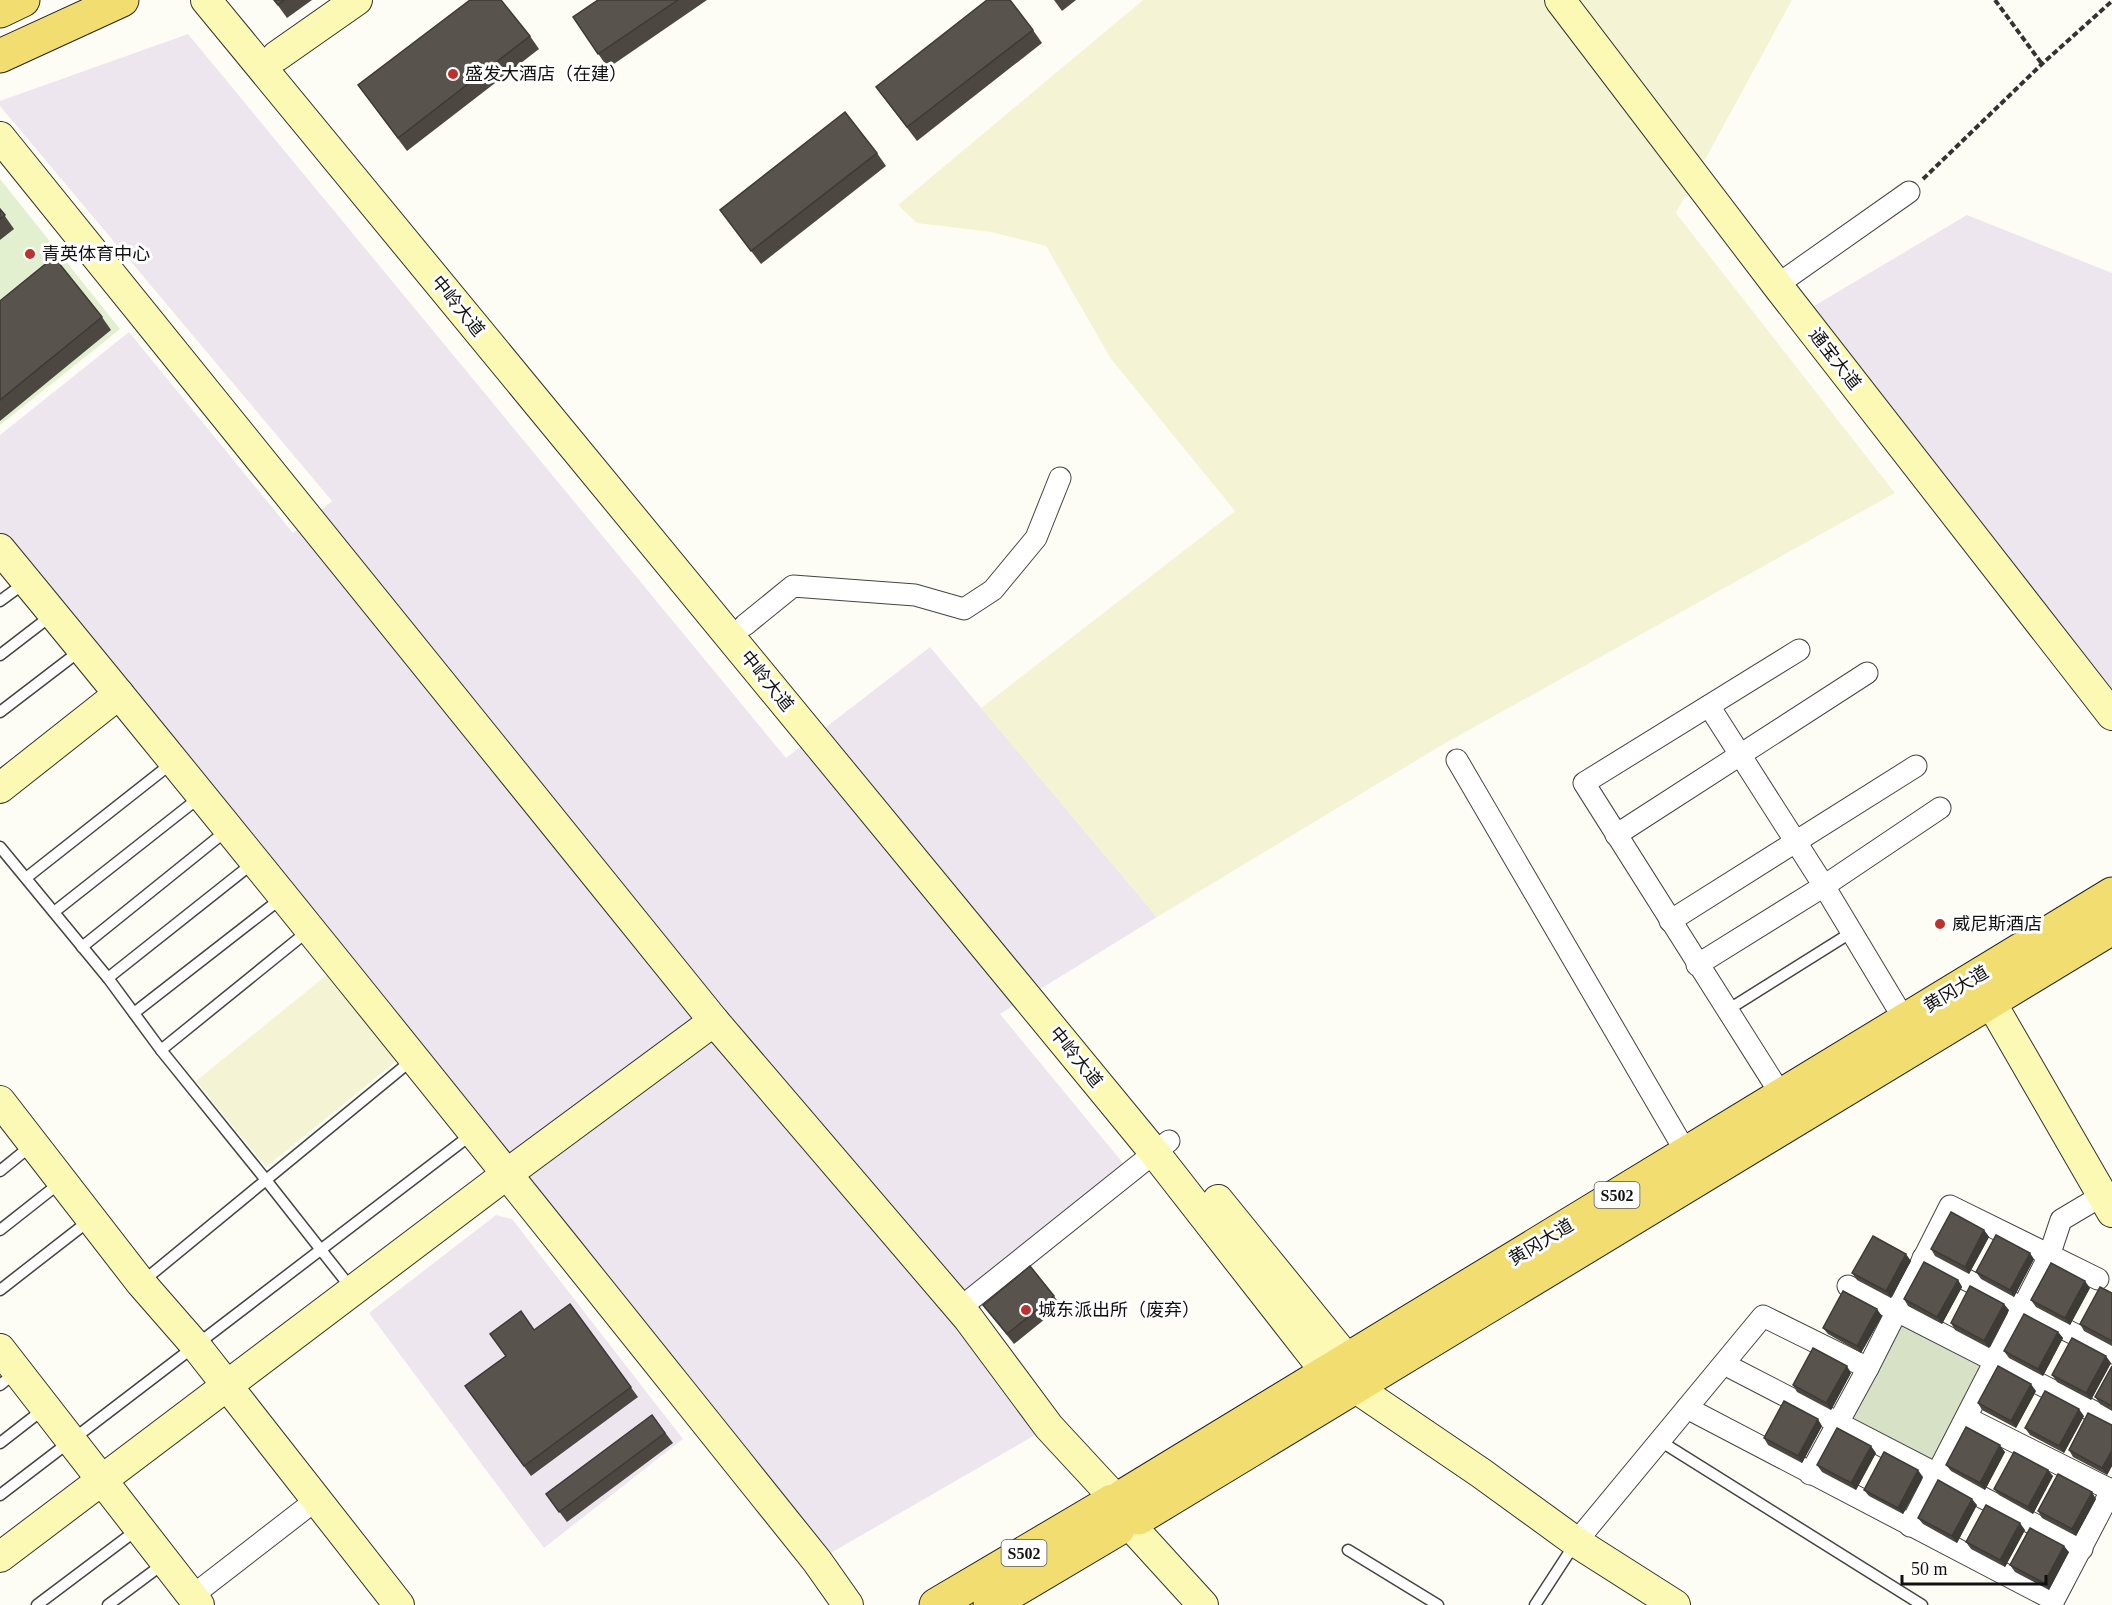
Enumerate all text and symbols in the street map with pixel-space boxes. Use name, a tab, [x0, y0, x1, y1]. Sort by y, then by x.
place label: 盛发大酒店（在建）	[465, 64, 627, 84]
marker: 盛发大酒店（在建）	[446, 67, 460, 81]
place label: 青英体育中心	[42, 244, 150, 264]
marker: 青英体育中心	[23, 247, 37, 261]
street label: 中岭大道	[428, 272, 488, 340]
street label: 通宝大道	[1805, 324, 1865, 394]
street label: 中岭大道	[737, 647, 797, 715]
place label: 威尼斯酒店	[1952, 914, 2042, 934]
marker: 威尼斯酒店	[1933, 917, 1947, 931]
street label: 黄冈大道	[1920, 962, 1992, 1016]
street label: 中岭大道	[1046, 1023, 1106, 1091]
road number: S502	[1594, 1182, 1640, 1208]
street label: 黄冈大道	[1505, 1215, 1577, 1269]
place label: 城东派出所（废弃）	[1038, 1300, 1200, 1320]
marker: 城东派出所（废弃）	[1019, 1303, 1033, 1317]
road number: S502	[1002, 1540, 1046, 1566]
scale bar	[1902, 1548, 2046, 1586]
text: 50 m	[1911, 1559, 1948, 1579]

